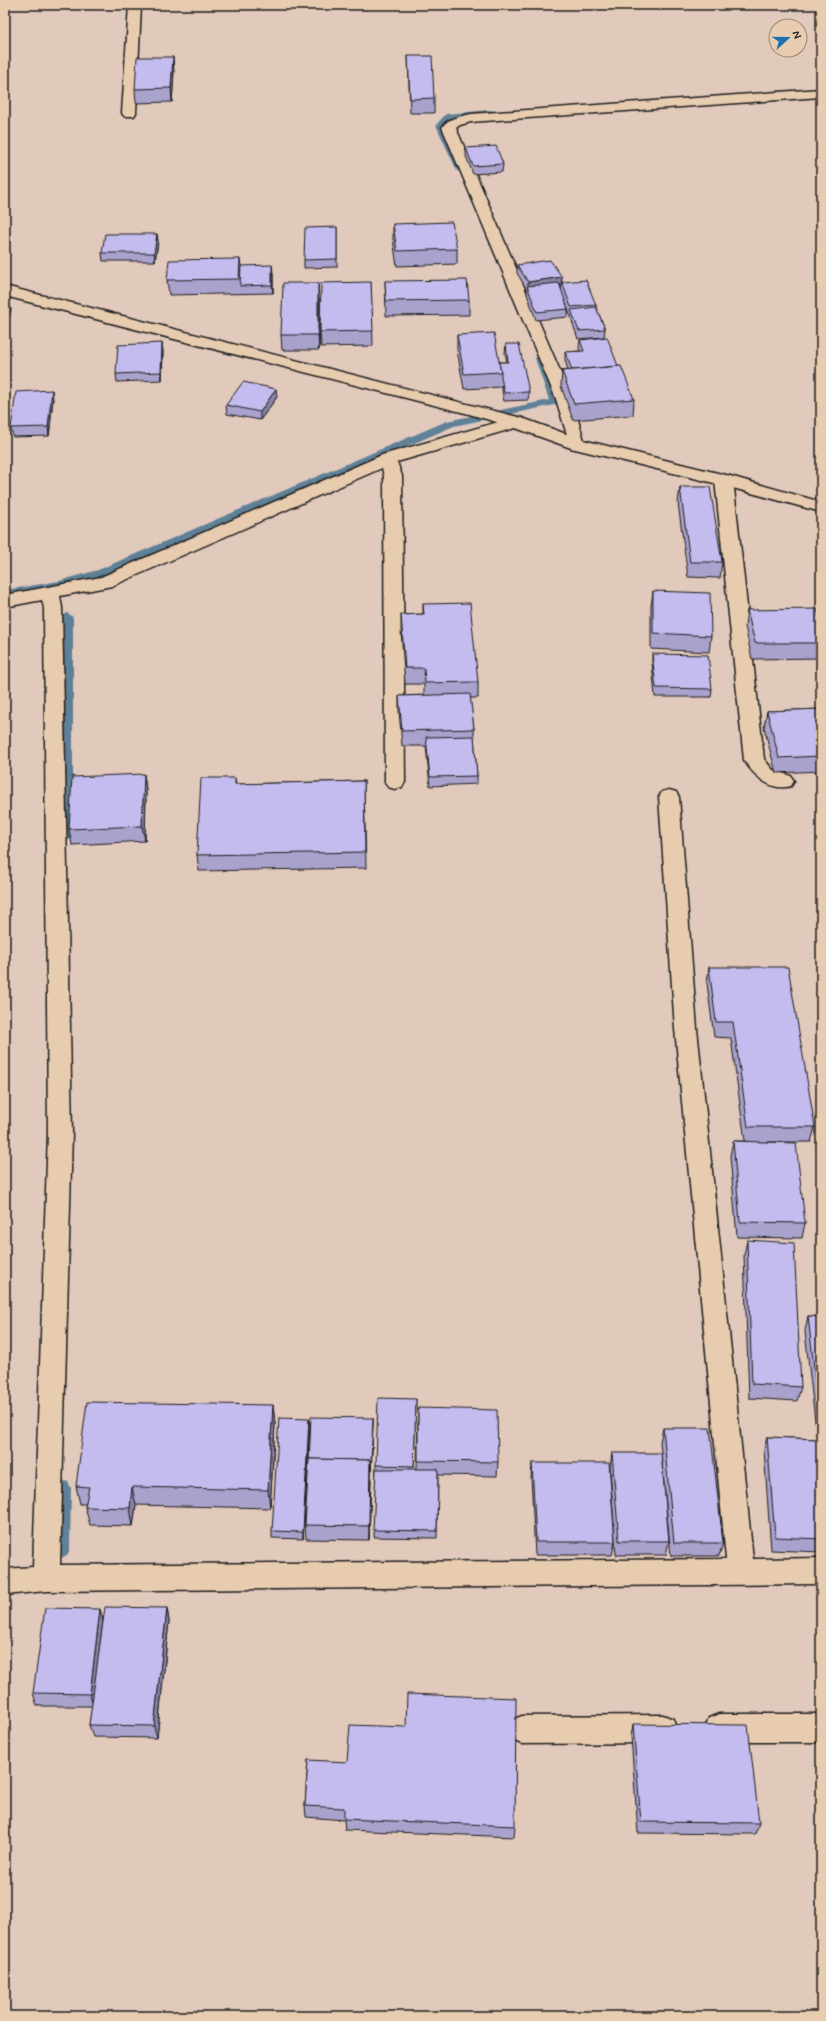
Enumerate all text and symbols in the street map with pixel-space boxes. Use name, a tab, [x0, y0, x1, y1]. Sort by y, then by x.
north arrow	[768, 18, 808, 58]
text: N	[789, 29, 804, 41]

